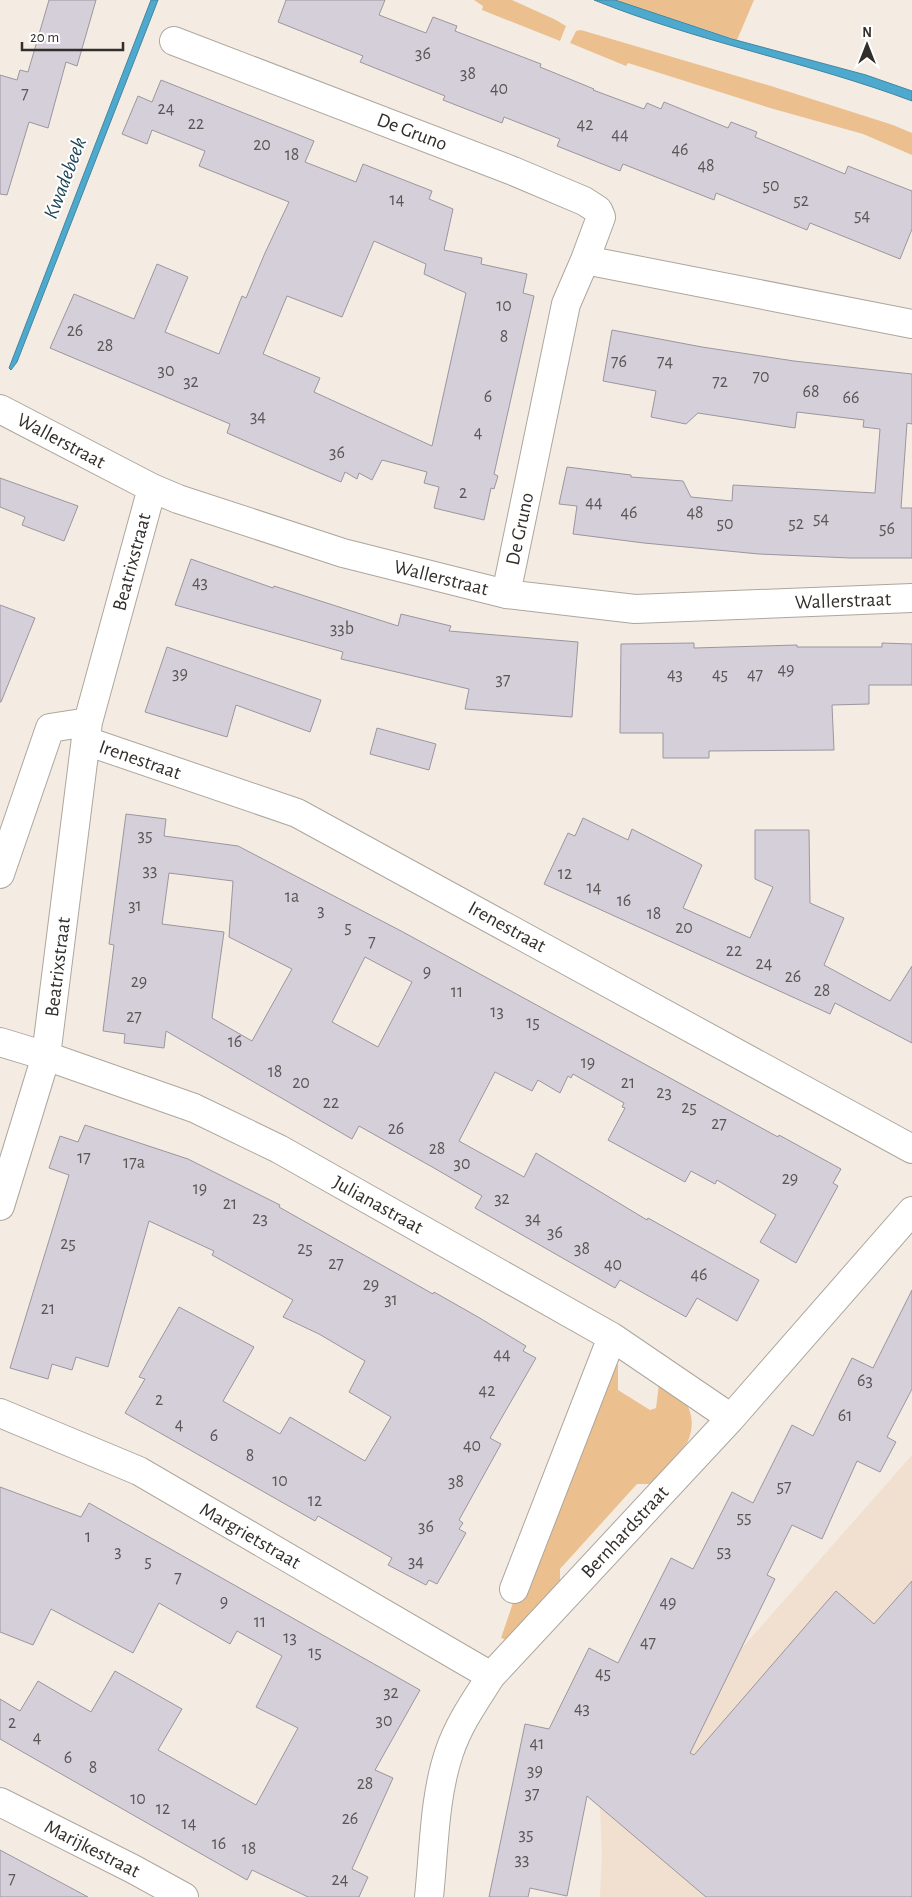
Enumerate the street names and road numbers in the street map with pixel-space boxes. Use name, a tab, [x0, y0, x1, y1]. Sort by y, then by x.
street label: De Gruno	[374, 109, 450, 155]
street label: Wallerstraat	[14, 410, 109, 473]
street label: De Gruno	[503, 491, 537, 567]
street label: Beatrixstraat	[109, 510, 155, 613]
street label: Wallerstraat	[392, 557, 491, 600]
street label: Wallerstraat	[794, 589, 892, 613]
street label: Irenestraat	[96, 737, 184, 784]
street label: Irenestraat	[465, 898, 550, 957]
street label: Beatrixstraat	[42, 915, 74, 1018]
street label: Julianastraat	[330, 1172, 427, 1238]
street label: Bernhardstraat	[578, 1482, 673, 1582]
street label: Margrietstraat	[196, 1499, 304, 1573]
street label: Marijkestraat	[41, 1816, 143, 1882]

